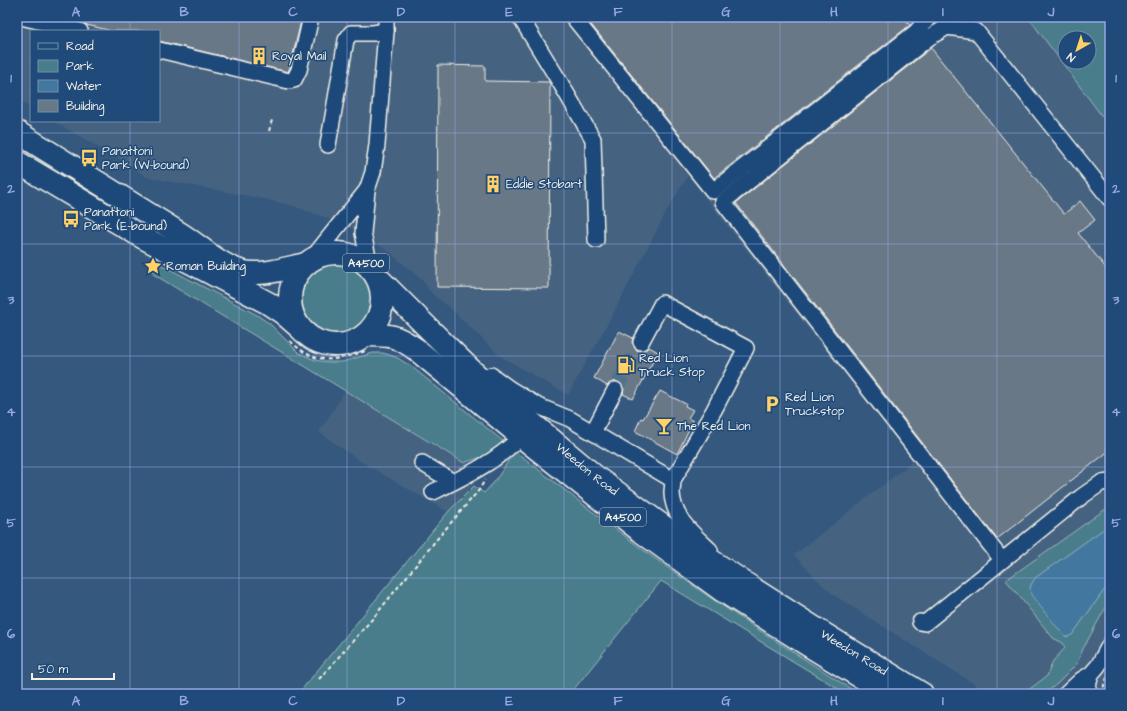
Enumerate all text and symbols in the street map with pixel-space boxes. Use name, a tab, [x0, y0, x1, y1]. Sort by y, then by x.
text: A	[72, 3, 81, 21]
text: B	[179, 3, 189, 21]
text: C	[288, 3, 298, 21]
text: D	[397, 3, 406, 21]
text: E	[505, 3, 513, 21]
text: F	[613, 3, 623, 21]
text: G	[721, 3, 731, 21]
text: H	[830, 3, 838, 21]
text: I	[942, 3, 944, 21]
text: J	[1047, 3, 1055, 21]
legend	[30, 30, 160, 122]
north arrow	[1057, 30, 1097, 70]
text: Road	[66, 38, 94, 55]
building icon: Royal Mail	[249, 46, 269, 66]
place label: Royal Mail	[272, 48, 327, 66]
text: N	[1064, 49, 1078, 65]
text: Park	[66, 58, 94, 75]
text: 1	[10, 69, 12, 87]
text: 1	[1115, 69, 1117, 87]
text: Water	[66, 78, 102, 95]
text: Building	[66, 98, 104, 116]
place label: Panattoni Park (W-bound)	[102, 143, 189, 174]
bus stop icon: Panattoni Park (W-bound)	[79, 148, 99, 168]
building icon: Eddie Stobart	[483, 174, 503, 194]
place label: Eddie Stobart	[506, 176, 582, 193]
text: 2	[6, 180, 15, 198]
text: 2	[1111, 180, 1120, 198]
place label: Panattoni Park (E-bound)	[84, 204, 167, 235]
bus stop icon: Panattoni Park (E-bound)	[61, 209, 81, 229]
road number: A4500	[343, 254, 389, 272]
place icon: Roman Building	[143, 256, 163, 276]
place label: Roman Building	[166, 258, 246, 276]
text: 3	[7, 291, 15, 309]
text: 3	[1112, 291, 1120, 309]
place label: Red Lion Truck Stop	[639, 350, 705, 381]
fuel station icon: Red Lion Truck Stop	[616, 355, 636, 375]
place label: Red Lion Truckstop	[785, 389, 845, 420]
parking icon: Red Lion Truckstop	[762, 394, 782, 414]
text: 4	[7, 403, 16, 421]
text: 4	[1112, 403, 1121, 421]
bar icon: The Red Lion	[654, 416, 674, 436]
place label: The Red Lion	[677, 418, 751, 435]
street label: Weedon Road	[552, 439, 622, 500]
road number: A4500	[600, 508, 646, 526]
text: 5	[6, 514, 16, 532]
text: 5	[1111, 514, 1121, 532]
text: 6	[7, 625, 16, 643]
text: 6	[1112, 625, 1121, 643]
street label: Weedon Road	[817, 626, 890, 680]
scale bar	[32, 655, 114, 681]
text: 50 m	[38, 661, 69, 678]
text: A	[72, 692, 81, 710]
text: B	[179, 692, 189, 710]
text: C	[288, 692, 298, 710]
text: D	[397, 692, 406, 710]
text: E	[505, 692, 513, 710]
text: F	[613, 692, 623, 710]
text: G	[721, 692, 731, 710]
text: H	[830, 692, 838, 710]
text: I	[942, 692, 944, 710]
text: J	[1047, 692, 1055, 710]

